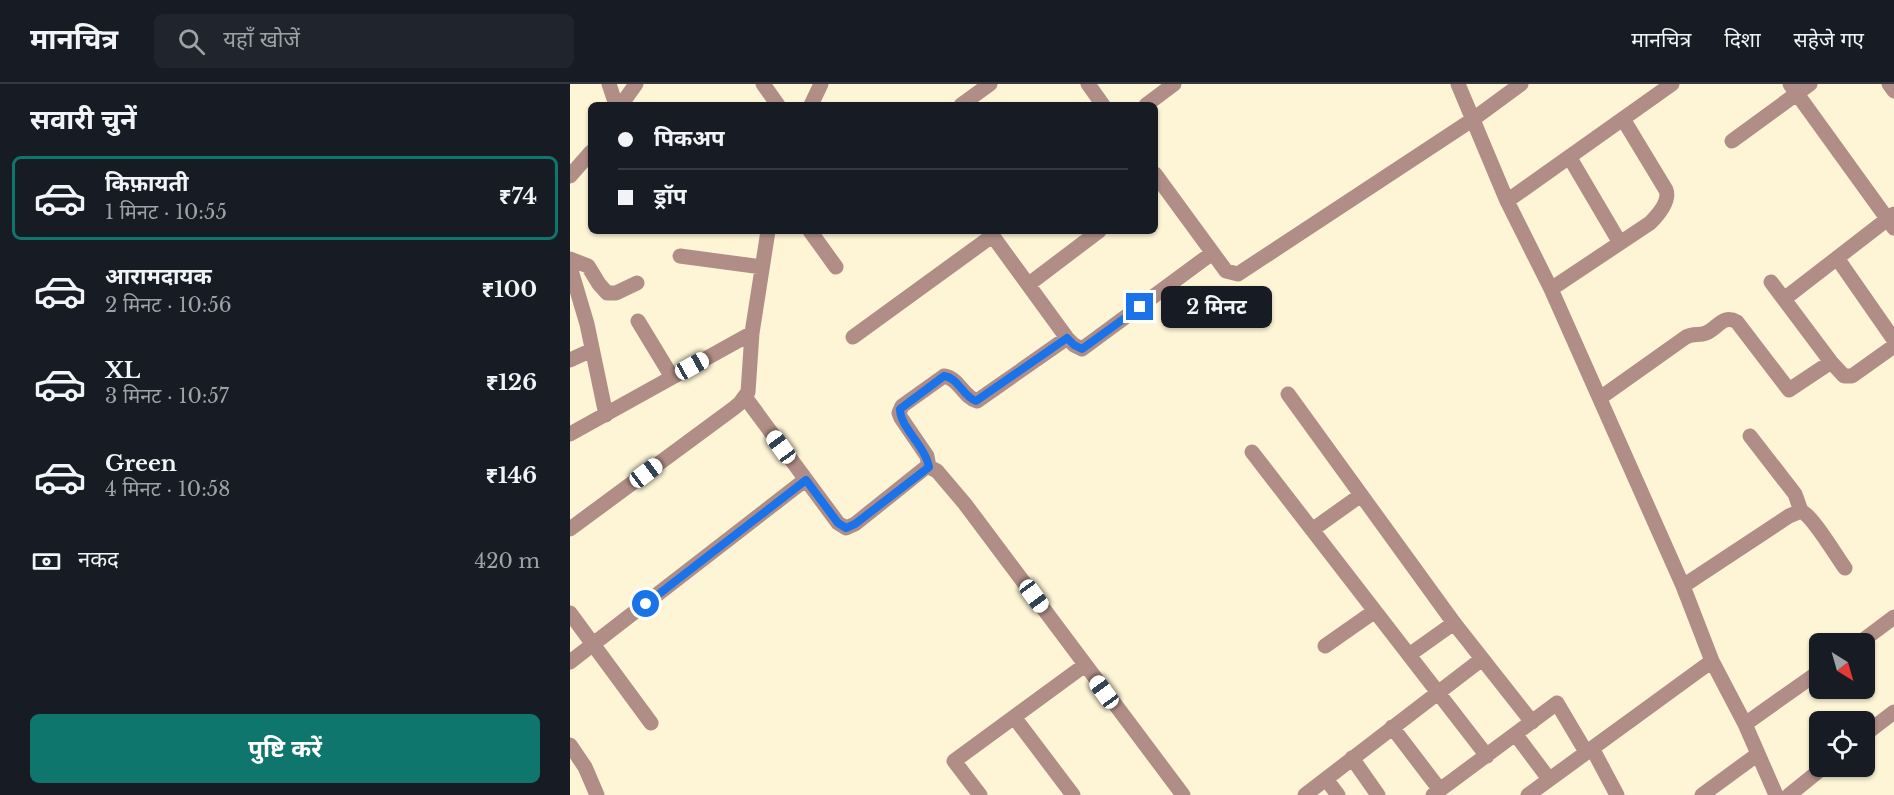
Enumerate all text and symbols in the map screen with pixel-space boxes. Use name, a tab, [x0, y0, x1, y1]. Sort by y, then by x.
search box	[154, 14, 574, 68]
text: मानचित्र	[30, 22, 118, 57]
icon: search	[175, 25, 208, 58]
text: यहाँ खोजें	[223, 26, 300, 53]
text: मानचित्र	[1631, 27, 1691, 53]
text: दिशा	[1724, 27, 1761, 53]
text: सहेजे गए	[1794, 27, 1864, 53]
text: सवारी चुनें	[30, 103, 137, 136]
text: पिकअप	[654, 125, 725, 152]
text: किफ़ायती	[105, 170, 189, 197]
icon: car	[33, 171, 87, 225]
text: ₹74	[499, 183, 537, 210]
text: ड्रॉप	[654, 183, 687, 210]
text: 1 मिनट · 10:55	[105, 200, 227, 224]
text: आरामदायक	[105, 263, 212, 290]
icon: car	[33, 264, 87, 318]
text: ₹100	[482, 276, 537, 303]
callout: 2 मिनट	[1161, 286, 1272, 328]
text: 2 मिनट · 10:56	[105, 293, 232, 317]
route end	[1126, 293, 1153, 320]
text: 2 मिनट	[1186, 295, 1247, 319]
car	[672, 349, 712, 383]
icon: car	[33, 357, 87, 411]
text: XL	[105, 357, 140, 384]
text: ₹126	[486, 369, 537, 396]
text: 3 मिनट · 10:57	[105, 384, 229, 408]
car	[763, 427, 799, 467]
icon: car	[33, 450, 87, 504]
text: Green	[105, 450, 177, 477]
car	[626, 455, 666, 491]
text: ₹146	[485, 462, 537, 489]
text: 4 मिनट · 10:58	[105, 477, 230, 501]
icon: cash	[30, 545, 63, 578]
text: नकद	[78, 546, 119, 573]
text: 420 m	[475, 549, 540, 573]
car	[1016, 576, 1052, 616]
route start	[632, 590, 659, 617]
north arrow	[1809, 633, 1875, 699]
map controls	[1809, 633, 1875, 777]
car	[1086, 672, 1122, 712]
button: locate	[1809, 711, 1875, 777]
button: पुष्टि करें	[30, 714, 540, 783]

